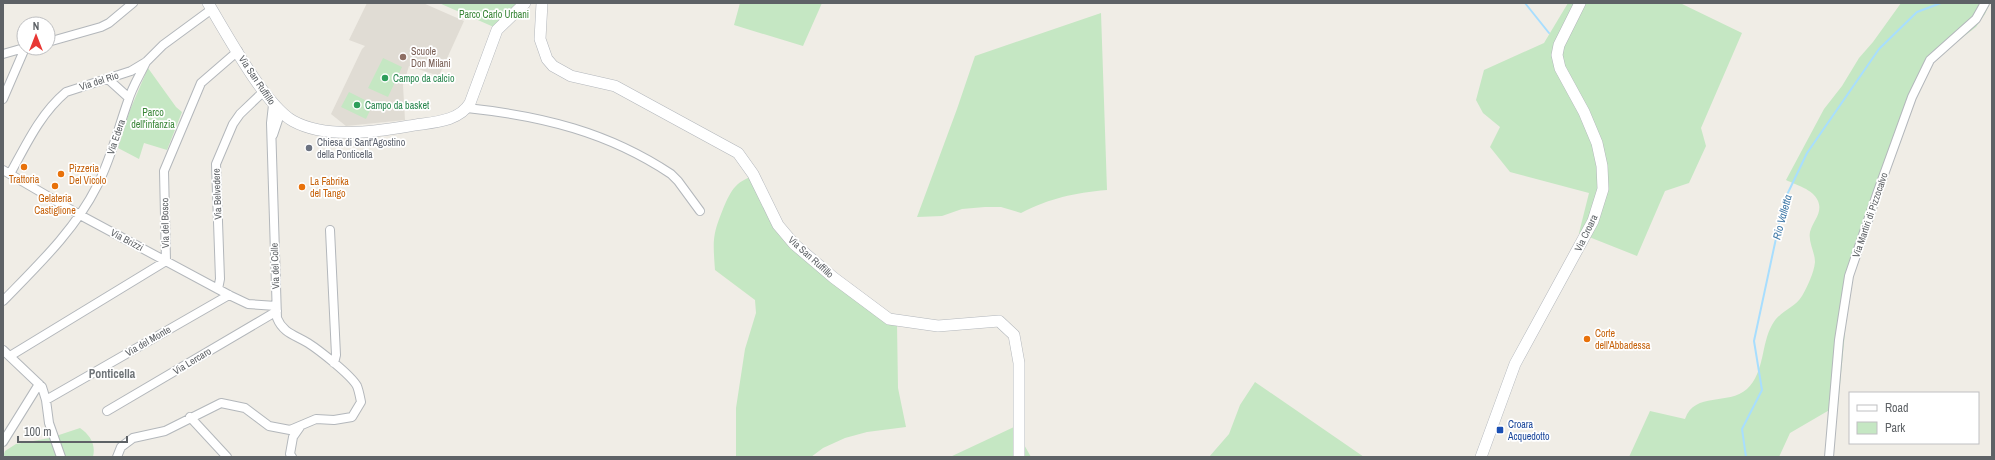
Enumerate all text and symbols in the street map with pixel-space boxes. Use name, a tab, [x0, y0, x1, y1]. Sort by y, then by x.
park label: Parco Carlo Urbani	[459, 8, 529, 21]
north arrow	[16, 16, 56, 56]
text: N	[33, 19, 39, 33]
place label: Scuole Don Milani	[411, 45, 451, 70]
marker: Scuole Don Milani	[398, 52, 408, 62]
street label: Via San Ruffillo	[236, 53, 278, 108]
street label: Via del Rio	[78, 68, 121, 93]
place label: Campo da calcio	[393, 72, 455, 85]
marker: Campo da calcio	[380, 73, 390, 83]
place label: Campo da basket	[365, 99, 430, 112]
marker: Campo da basket	[352, 100, 362, 110]
park label: Parco dell'infanzia	[131, 106, 175, 131]
street label: Via Edera	[104, 117, 128, 156]
place label: Chiesa di Sant'Agostino della Ponticella	[317, 136, 406, 161]
marker: Chiesa di Sant'Agostino della Ponticella	[304, 143, 314, 153]
marker: Trattoria	[19, 162, 29, 172]
place label: Pizzeria Del Vicolo	[69, 162, 107, 187]
street label: Via Belvedere	[210, 168, 224, 220]
marker: Pizzeria Del Vicolo	[56, 169, 66, 179]
street label: Via Martiri di Pizzocalvo	[1849, 170, 1891, 259]
place label: Trattoria	[9, 173, 40, 186]
place label: La Fabrika del Tango	[310, 175, 349, 200]
marker: Gelateria Castiglione	[50, 181, 60, 191]
marker: La Fabrika del Tango	[297, 182, 307, 192]
place label: Gelateria Castiglione	[34, 192, 76, 217]
water label: Rio Valletta	[1769, 193, 1795, 241]
street label: Via del Bosco	[158, 197, 172, 248]
street label: Via Croara	[1571, 212, 1601, 254]
street label: Via Brizzi	[108, 226, 146, 254]
street label: Via San Ruffillo	[786, 233, 837, 281]
street label: Via del Colle	[268, 242, 282, 289]
street label: Via del Monte	[123, 323, 173, 359]
place label: Corte dell'Abbadessa	[1595, 327, 1651, 352]
marker: Corte dell'Abbadessa	[1582, 334, 1592, 344]
street label: Via Lercaro	[171, 344, 214, 377]
district label: Ponticella	[89, 366, 136, 382]
legend	[1849, 392, 1979, 444]
text: Road	[1885, 400, 1909, 416]
scale bar	[18, 418, 127, 444]
place label: Croara Acquedotto	[1507, 418, 1550, 443]
text: Park	[1885, 420, 1905, 436]
text: 100 m	[24, 424, 51, 440]
marker: Croara Acquedotto	[1495, 425, 1505, 435]

